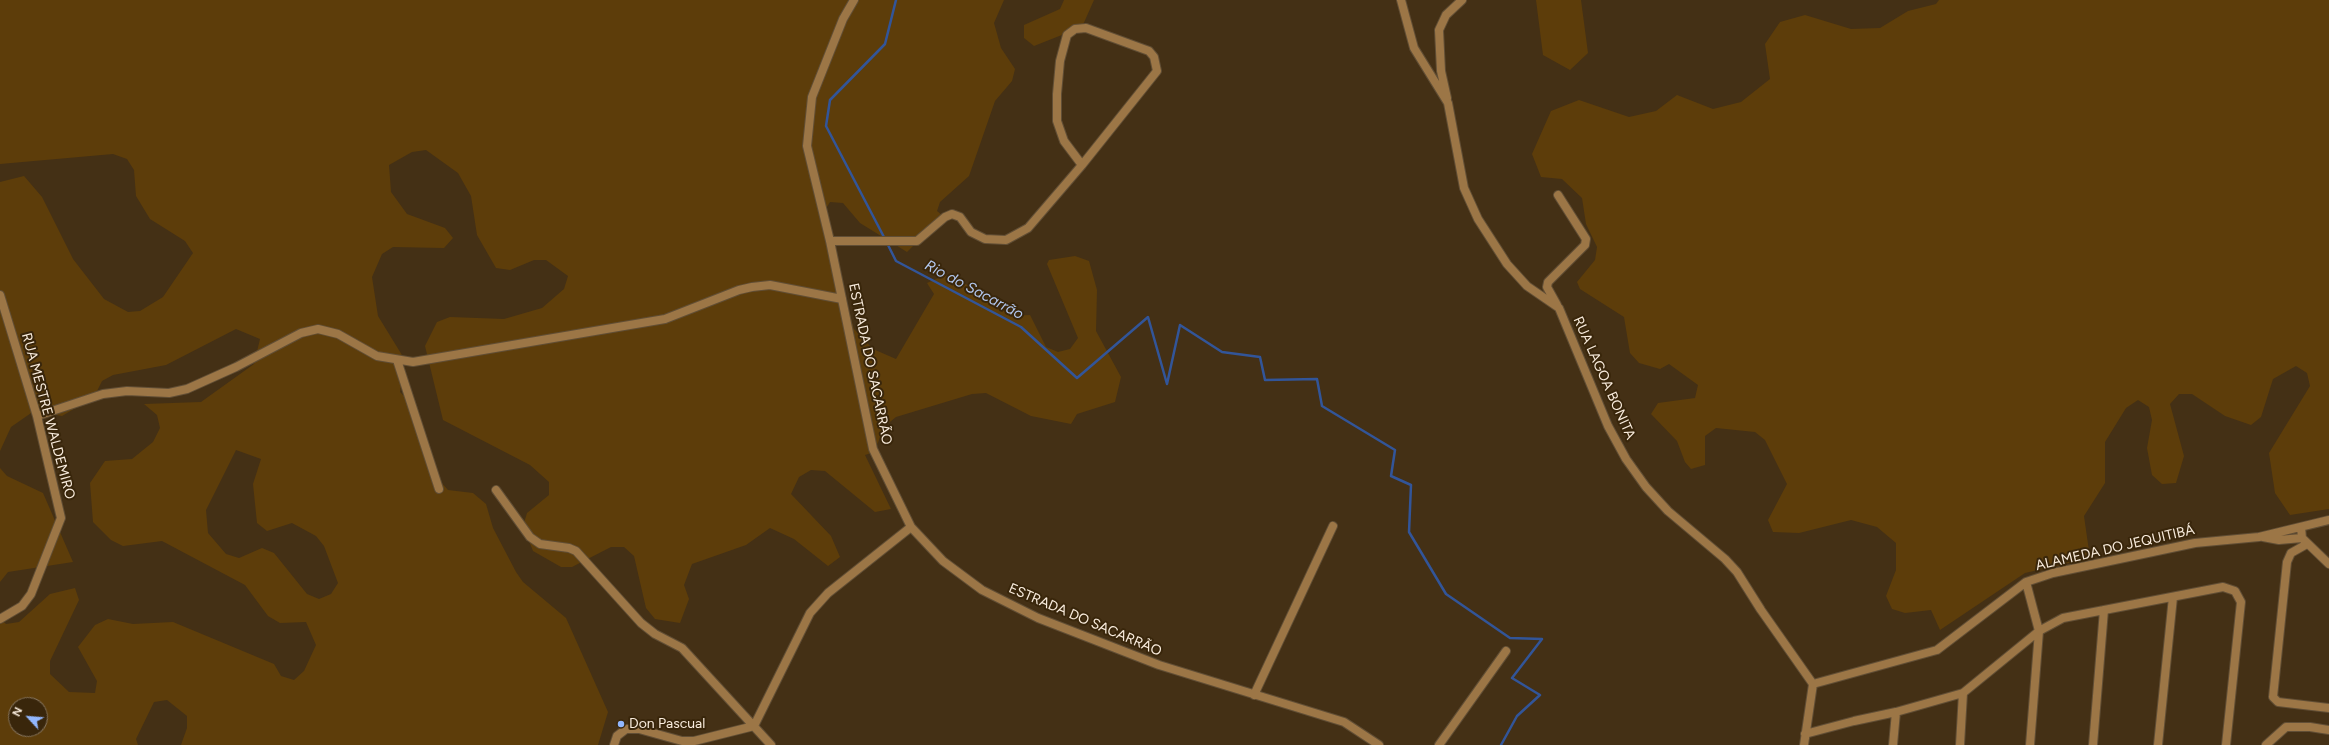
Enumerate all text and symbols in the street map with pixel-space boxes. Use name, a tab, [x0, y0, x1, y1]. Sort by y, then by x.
water label: Rio do Sacarrão	[922, 256, 1026, 324]
street label: ESTRADA DO SACARRÃO	[845, 282, 895, 446]
street label: RUA LAGOA BONITA	[1569, 314, 1639, 442]
street label: RUA MESTRE WALDEMIRO	[18, 331, 78, 501]
street label: ALAMEDA DO JEQUITIBÁ	[2034, 522, 2196, 574]
street label: ESTRADA DO SACARRÃO	[1006, 580, 1164, 660]
north arrow	[8, 697, 48, 737]
text: N	[10, 705, 25, 719]
place label: Don Pascual	[629, 716, 705, 732]
marker: Don Pascual	[616, 719, 626, 729]

